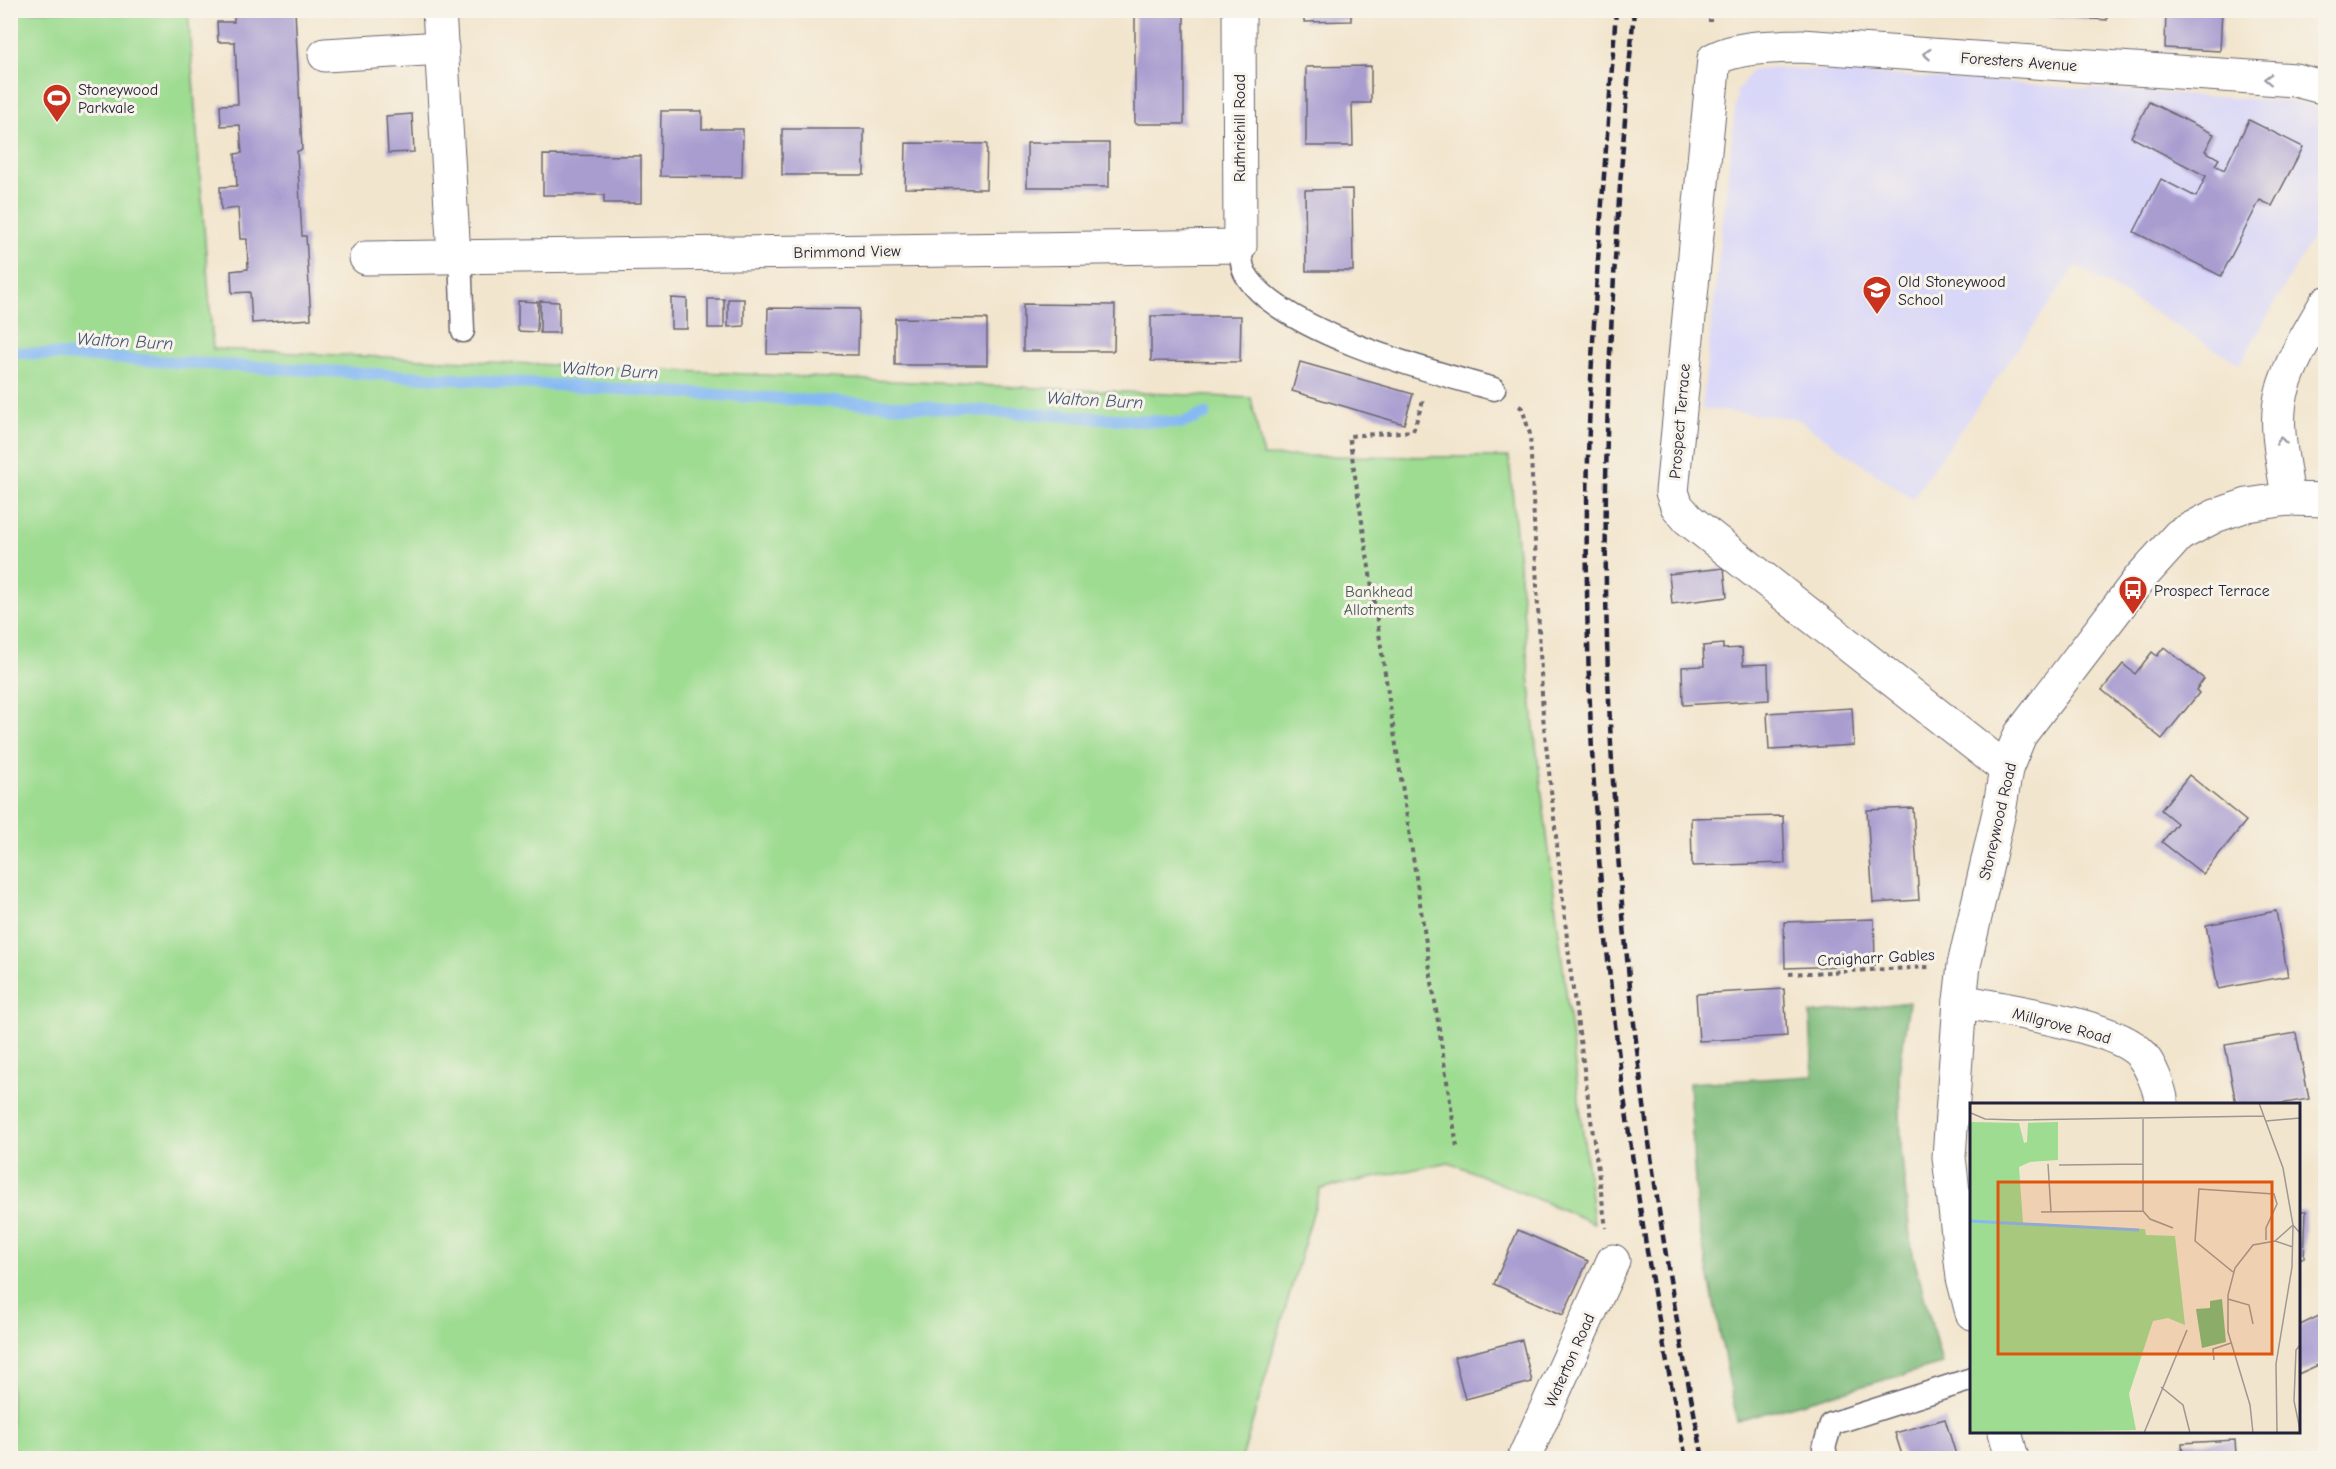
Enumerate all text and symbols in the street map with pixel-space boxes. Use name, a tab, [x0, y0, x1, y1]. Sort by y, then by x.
one-way arrow	[1922, 48, 1932, 61]
street label: Foresters Avenue	[1960, 49, 2078, 75]
one-way arrow	[2264, 73, 2273, 86]
street label: Ruthriehill Road	[1231, 74, 1249, 182]
place label: Stoneywood Parkvale	[78, 81, 158, 117]
sports icon: Stoneywood Parkvale	[41, 82, 73, 124]
street label: Brimmond View	[793, 242, 901, 262]
place label: Old Stoneywood School	[1898, 273, 2006, 309]
school or university icon: Old Stoneywood School	[1861, 274, 1893, 316]
water label: Walton Burn	[76, 328, 174, 355]
water label: Walton Burn	[561, 357, 659, 384]
street label: Prospect Terrace	[1666, 363, 1694, 479]
water label: Walton Burn	[1046, 387, 1144, 414]
one-way arrow	[2275, 436, 2287, 445]
bus stop icon: Prospect Terrace	[2117, 574, 2149, 616]
place label: Prospect Terrace	[2154, 582, 2270, 600]
park label: Bankhead Allotments	[1344, 583, 1415, 619]
street label: Stoneywood Road	[1976, 761, 2020, 882]
street label: Craigharr Gables	[1817, 946, 1936, 970]
street label: Millgrove Road	[2011, 1004, 2113, 1048]
inset map	[1970, 1103, 2300, 1433]
street label: Waterton Road	[1541, 1311, 1599, 1410]

